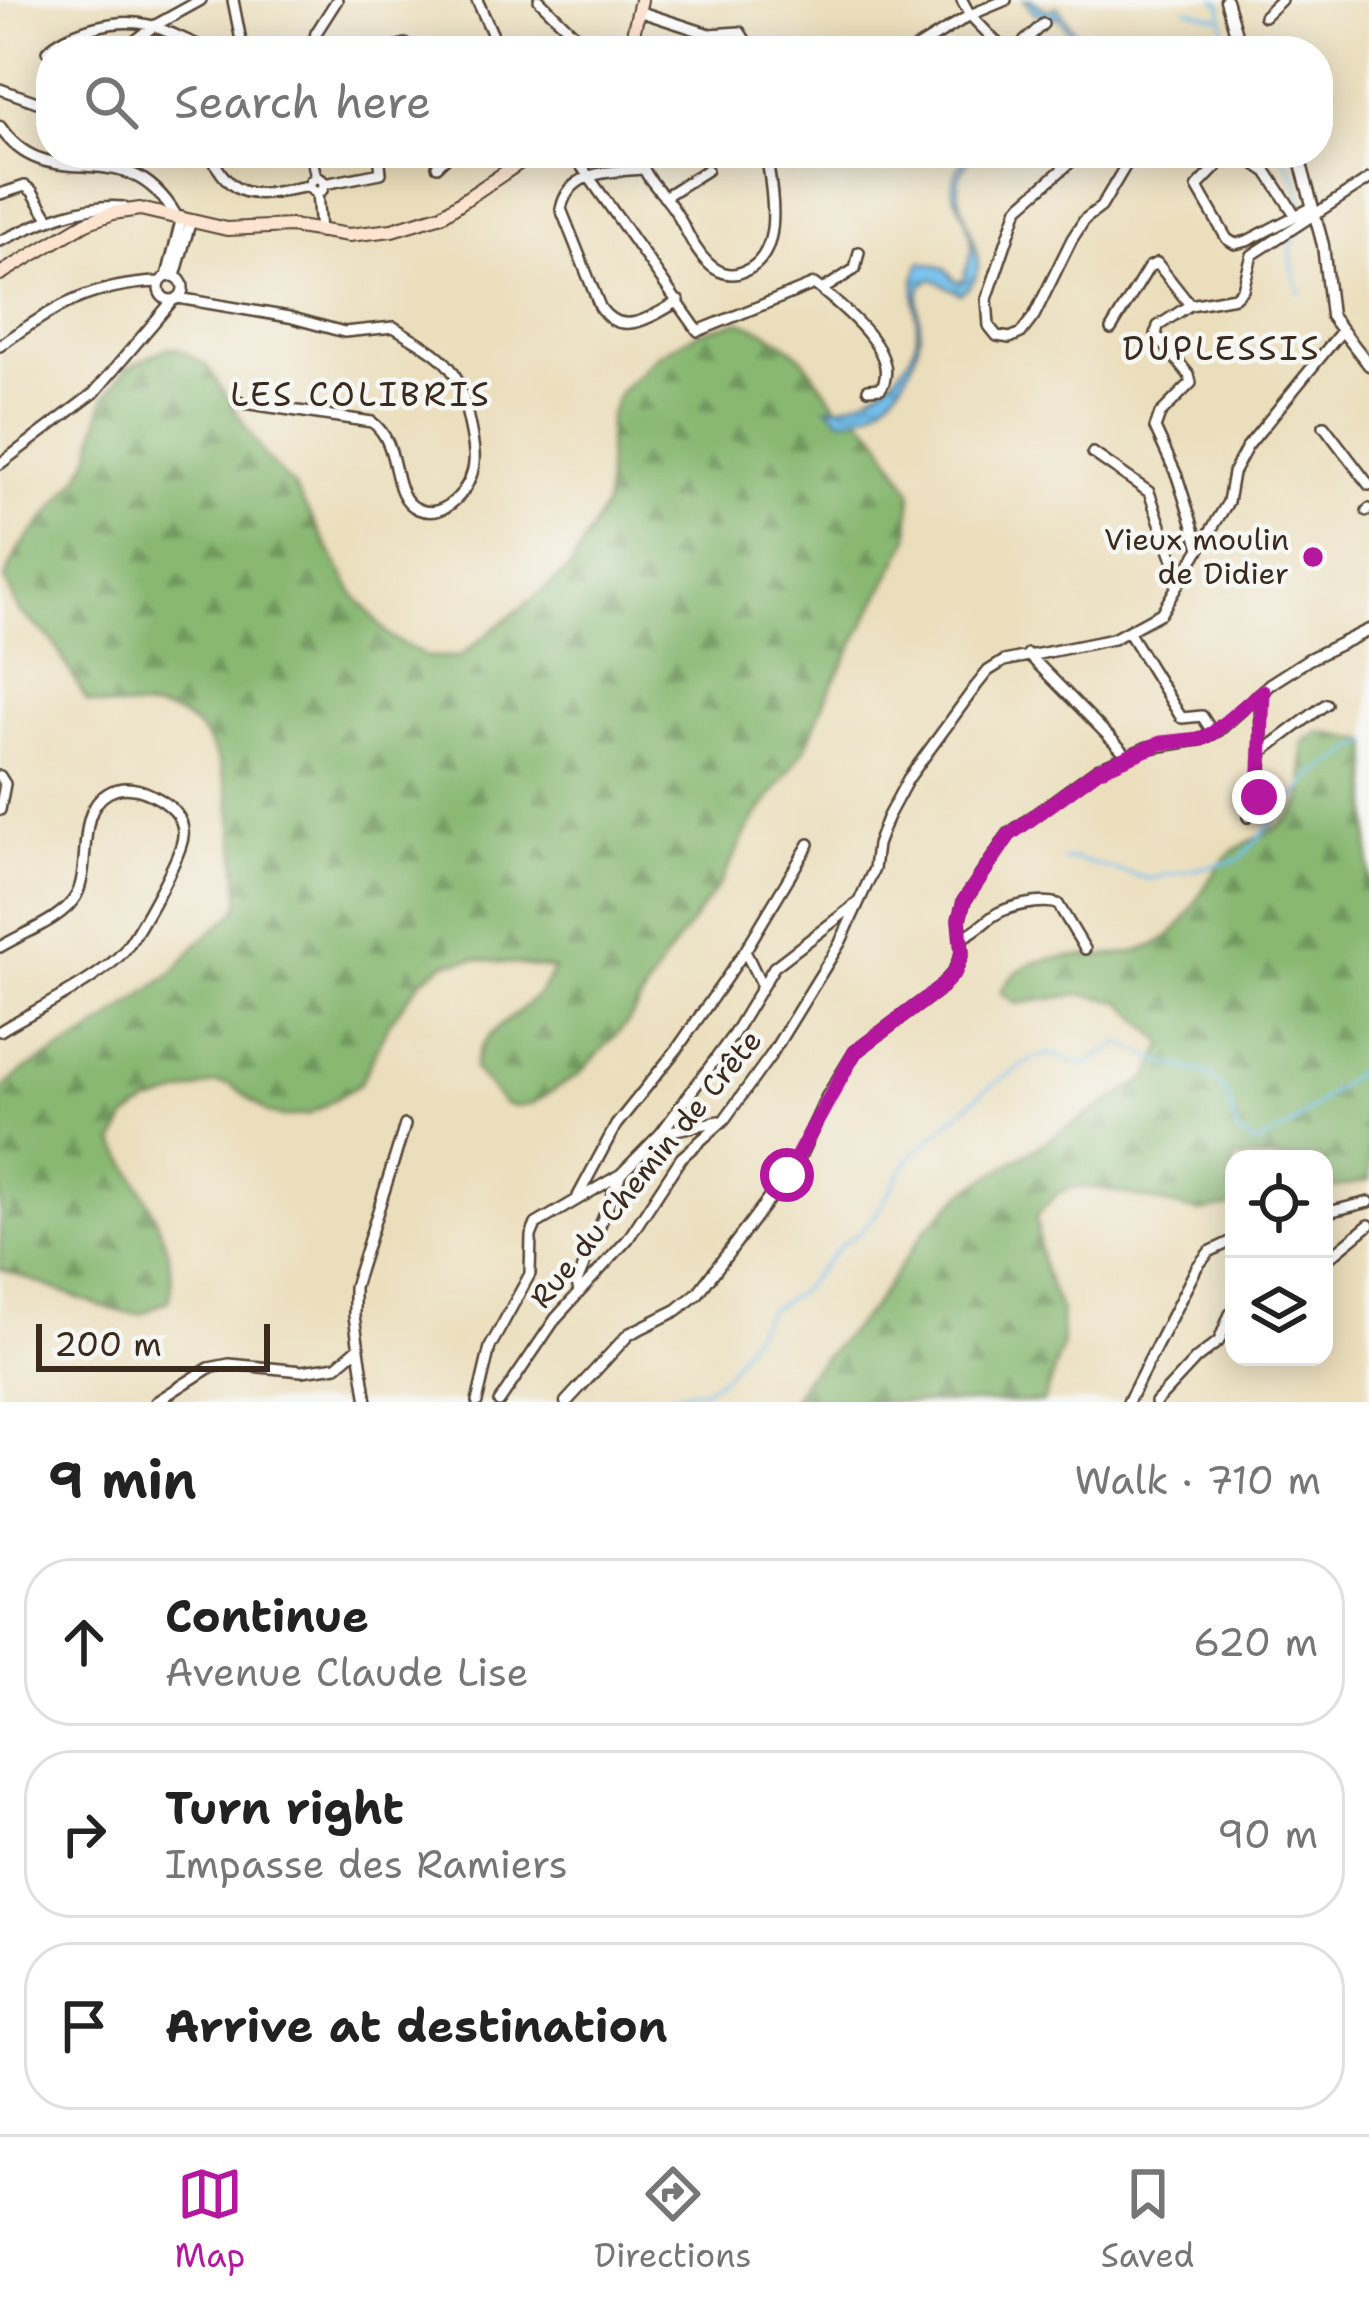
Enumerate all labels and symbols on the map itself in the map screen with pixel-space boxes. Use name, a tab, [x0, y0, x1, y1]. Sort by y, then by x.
district label: DUPLESSIS	[1122, 326, 1322, 371]
district label: LES COLIBRIS	[230, 372, 492, 417]
place label: Vieux moulin de Didier	[1104, 519, 1289, 594]
marker: Vieux moulin de Didier	[1300, 544, 1326, 570]
route end	[1232, 770, 1286, 824]
street label: Rue du Chemin de Crête	[520, 1021, 771, 1317]
route start	[760, 1148, 814, 1202]
scale bar	[36, 1318, 270, 1371]

